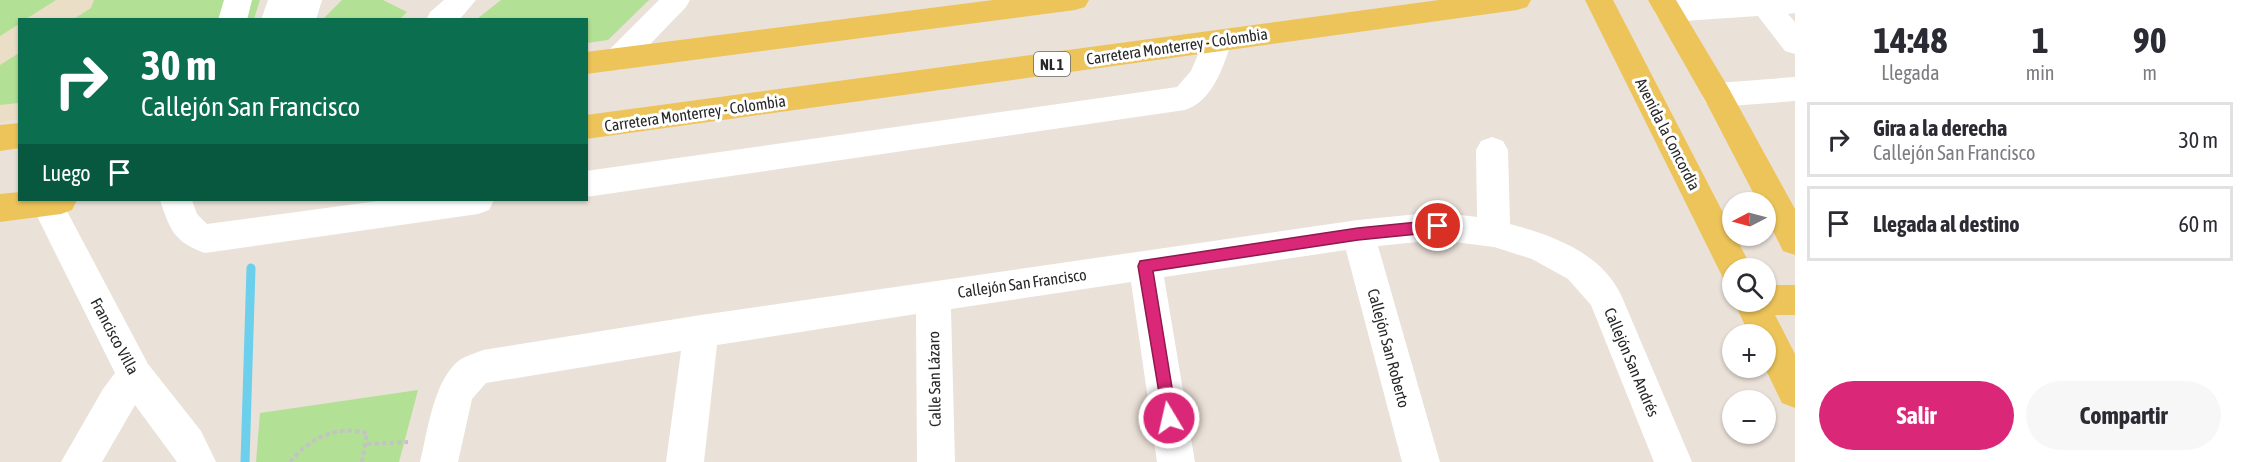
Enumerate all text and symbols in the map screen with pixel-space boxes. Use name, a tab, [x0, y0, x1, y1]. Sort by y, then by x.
text: 14:48	[1873, 19, 1947, 61]
text: 1	[2032, 19, 2049, 61]
text: 90	[2133, 19, 2167, 61]
street label: Carretera Monterrey - Colombia	[1085, 24, 1269, 69]
text: 30 m	[141, 41, 216, 89]
icon: right	[42, 42, 120, 120]
road number: NL 1	[1034, 52, 1070, 76]
text: Llegada	[1881, 61, 1939, 84]
text: min	[2026, 61, 2054, 84]
text: m	[2143, 61, 2157, 84]
street label: Avenida la Concordia	[1632, 75, 1704, 193]
text: Callejón San Francisco	[141, 91, 360, 122]
street label: Carretera Monterrey - Colombia	[603, 91, 787, 136]
text: Gira a la derecha	[1873, 115, 2007, 141]
icon: right	[1822, 123, 1855, 156]
text: 30 m	[2178, 127, 2218, 153]
text: Callejón San Francisco	[1873, 141, 2035, 164]
icon: arrive	[103, 156, 136, 189]
text: Luego	[42, 160, 91, 186]
north arrow	[1722, 192, 1776, 246]
map controls	[1722, 192, 1776, 444]
pin	[1412, 200, 1463, 251]
icon: arrive	[1822, 207, 1855, 240]
icon: arrive	[1421, 209, 1454, 242]
text: Llegada al destino	[1873, 211, 2020, 237]
text: 60 m	[2178, 211, 2218, 237]
button: search	[1722, 258, 1776, 312]
street label: Callejón San Francisco	[956, 265, 1088, 302]
street label: Callejón San Roberto	[1364, 287, 1414, 410]
street label: Francisco Villa	[87, 295, 143, 377]
street label: Callejón San Andrés	[1600, 305, 1663, 420]
button: +	[1722, 324, 1776, 378]
street label: Calle San Lázaro	[924, 331, 944, 427]
button: Salir	[1819, 381, 2014, 450]
button: Compartir	[2026, 381, 2221, 450]
position arrow	[1137, 386, 1201, 450]
button: −	[1722, 390, 1776, 444]

